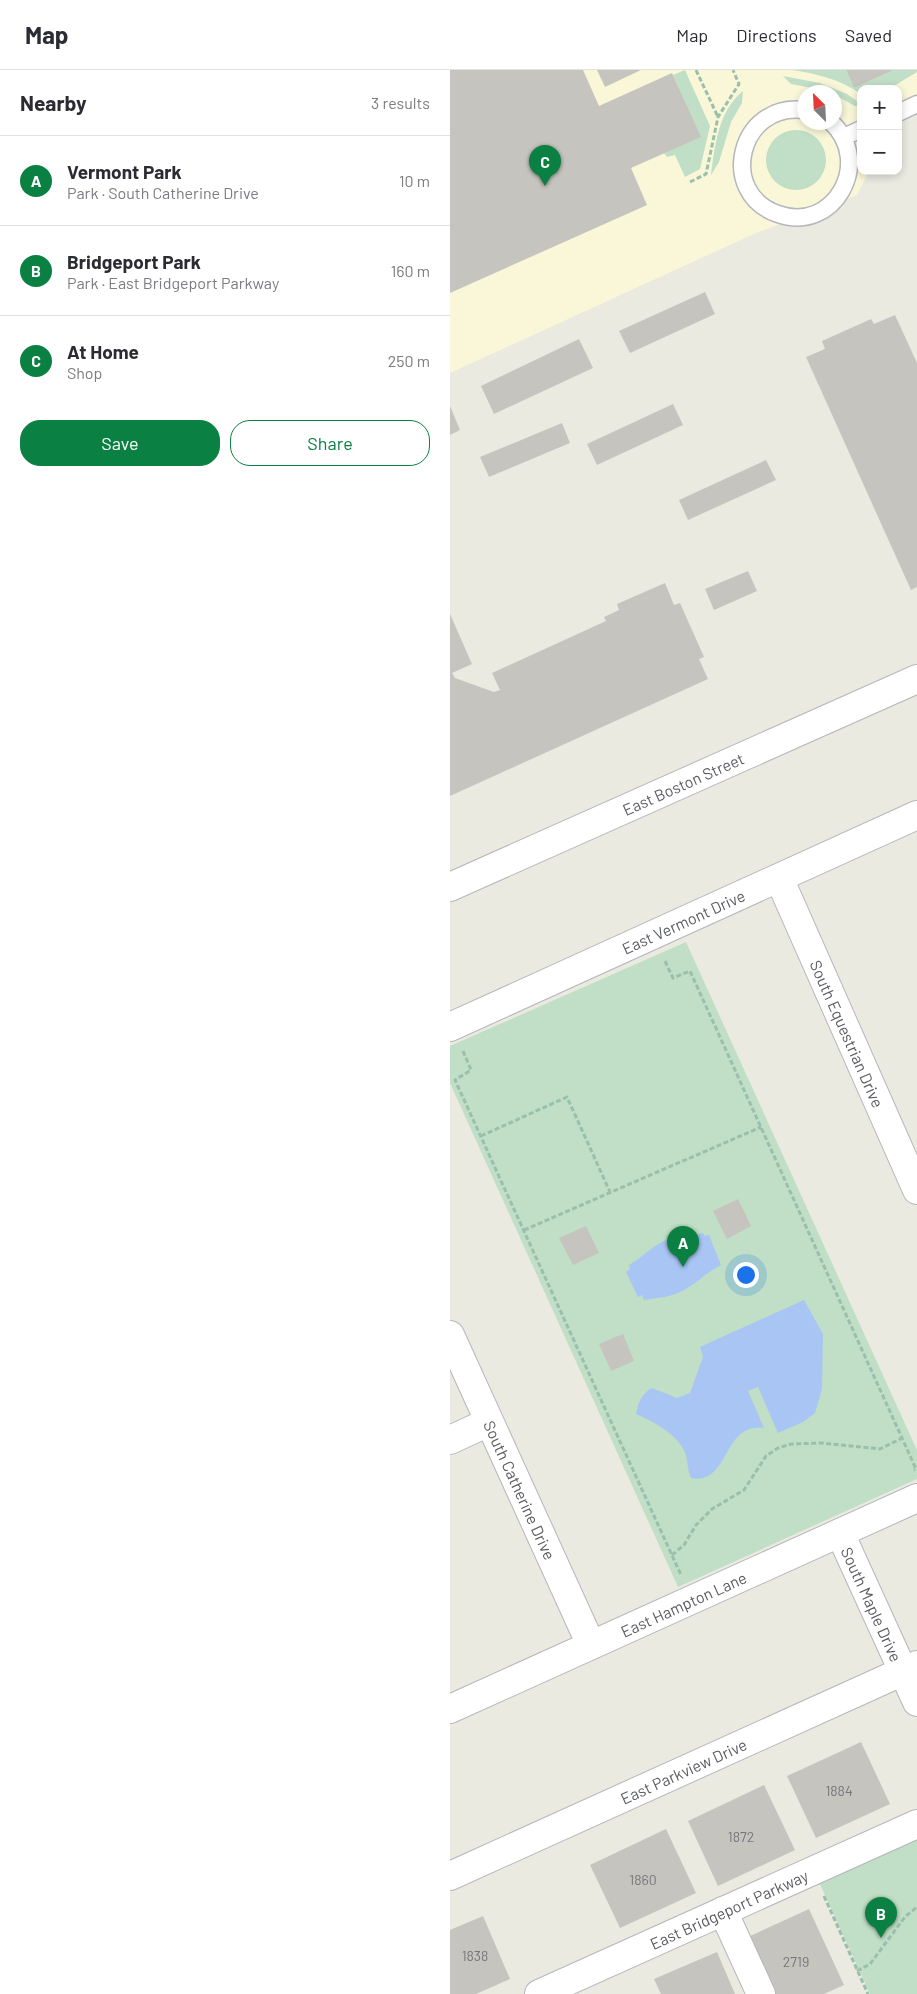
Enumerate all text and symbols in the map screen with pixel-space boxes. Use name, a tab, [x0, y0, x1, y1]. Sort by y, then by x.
text: Map	[25, 20, 68, 49]
text: Map	[676, 24, 708, 46]
text: Directions	[736, 24, 817, 46]
text: Saved	[845, 24, 892, 46]
north arrow	[797, 85, 842, 130]
map controls	[857, 85, 902, 175]
button: +	[857, 85, 902, 130]
text: Nearby	[20, 90, 86, 115]
text: 3 results	[371, 93, 430, 112]
button: −	[857, 130, 902, 175]
pin: C	[529, 145, 561, 186]
text: Vermont Park	[67, 160, 182, 183]
text: A	[31, 171, 41, 190]
text: 10 m	[399, 171, 430, 190]
text: Park · South Catherine Drive	[67, 183, 259, 202]
text: Bridgeport Park	[67, 250, 201, 273]
text: B	[31, 261, 41, 280]
text: 160 m	[391, 261, 430, 280]
text: Park · East Bridgeport Parkway	[67, 273, 279, 292]
text: At Home	[67, 340, 139, 363]
text: C	[31, 351, 41, 370]
text: 250 m	[388, 351, 430, 370]
text: Shop	[67, 363, 102, 382]
button: Save	[20, 420, 220, 466]
button: Share	[230, 420, 430, 466]
street label: East Boston Street	[619, 748, 747, 819]
street label: East Vermont Drive	[619, 885, 747, 957]
street label: South Equestrian Drive	[807, 957, 889, 1110]
pin: A	[667, 1226, 699, 1267]
your location	[733, 1262, 759, 1288]
street label: South Catherine Drive	[481, 1417, 560, 1562]
street label: South Maple Drive	[838, 1544, 907, 1664]
street label: East Hampton Lane	[617, 1567, 749, 1640]
street label: East Parkview Drive	[617, 1734, 749, 1807]
house number: 1884	[825, 1782, 853, 1799]
house number: 1872	[728, 1828, 754, 1845]
street label: East Bridgeport Parkway	[647, 1865, 811, 1952]
house number: 1860	[629, 1871, 657, 1888]
pin: B	[865, 1897, 897, 1938]
house number: 1838	[462, 1947, 488, 1964]
house number: 2719	[783, 1953, 809, 1970]

